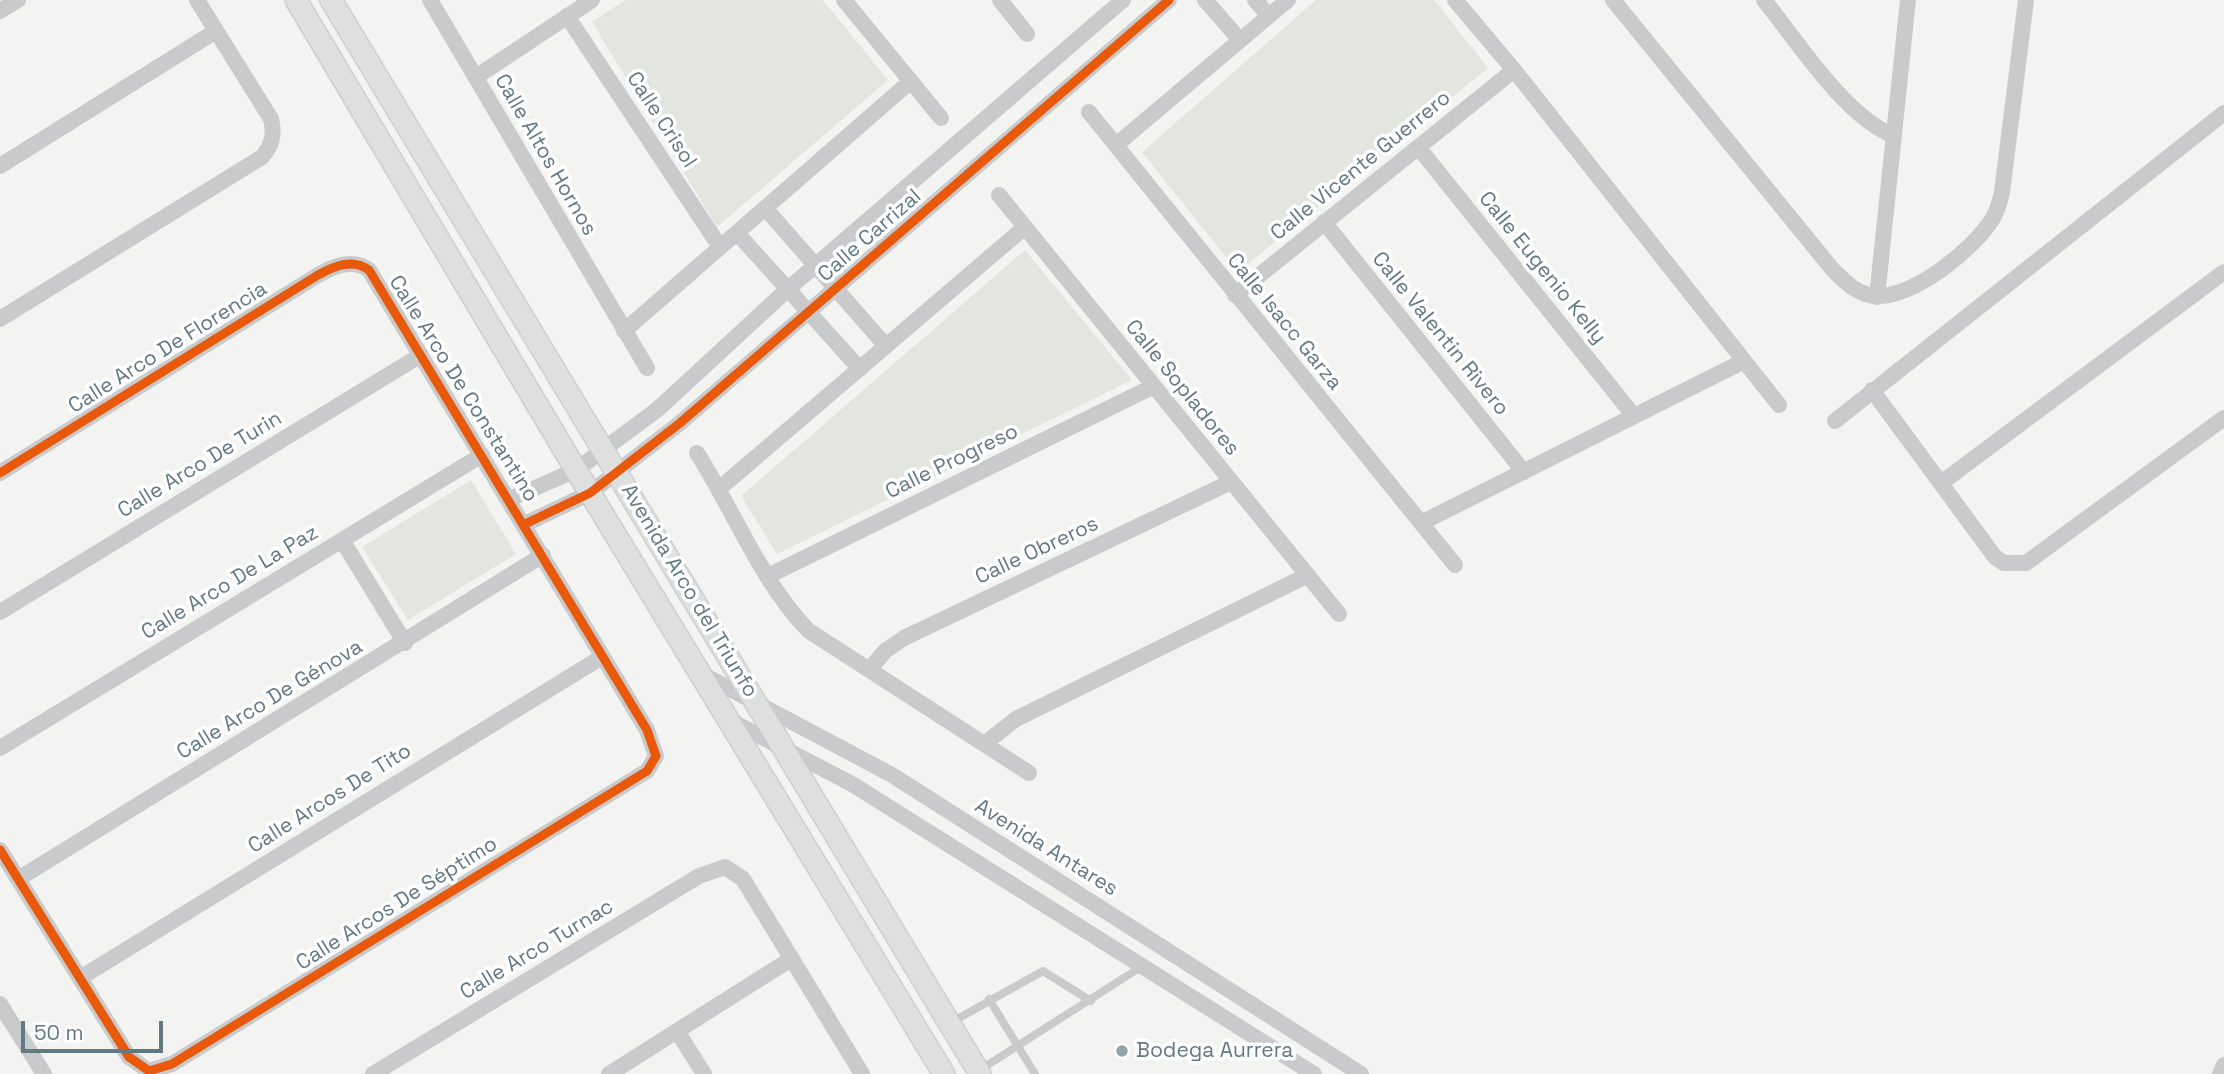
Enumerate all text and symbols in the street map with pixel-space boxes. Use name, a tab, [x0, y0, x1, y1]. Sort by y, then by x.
street label: Calle Crisol	[621, 67, 701, 173]
street label: Calle Altos Hornos	[488, 70, 602, 240]
street label: Calle Vicente Guerrero	[1266, 86, 1456, 246]
street label: Calle Carrizal	[813, 184, 927, 288]
street label: Calle Eugenio Kelly	[1473, 187, 1611, 349]
street label: Calle Valentin Rivero	[1366, 247, 1514, 421]
street label: Calle Isacc Garza	[1221, 248, 1347, 396]
street label: Calle Arco De Constantino	[383, 271, 543, 507]
street label: Calle Arco De Florencia	[64, 277, 272, 419]
street label: Calle Sopladores	[1119, 315, 1245, 461]
street label: Calle Arco De Turin	[114, 406, 286, 524]
street label: Calle Progreso	[882, 419, 1022, 505]
street label: Avenida Arco del Triunfo	[615, 480, 763, 702]
street label: Calle Obreros	[971, 512, 1103, 590]
street label: Calle Arco De La Paz	[137, 520, 323, 646]
street label: Calle Arco De Génova	[173, 635, 367, 765]
street label: Calle Arcos De Tito	[244, 739, 416, 859]
street label: Avenida Antares	[970, 794, 1122, 902]
street label: Calle Arcos De Séptimo	[292, 832, 502, 976]
street label: Calle Arco Turnac	[456, 894, 618, 1006]
scale bar	[24, 1007, 166, 1052]
text: 50 m	[34, 1019, 84, 1046]
place label: Bodega Aurrera	[1136, 1038, 1293, 1064]
marker: Bodega Aurrera	[1114, 1043, 1130, 1059]

